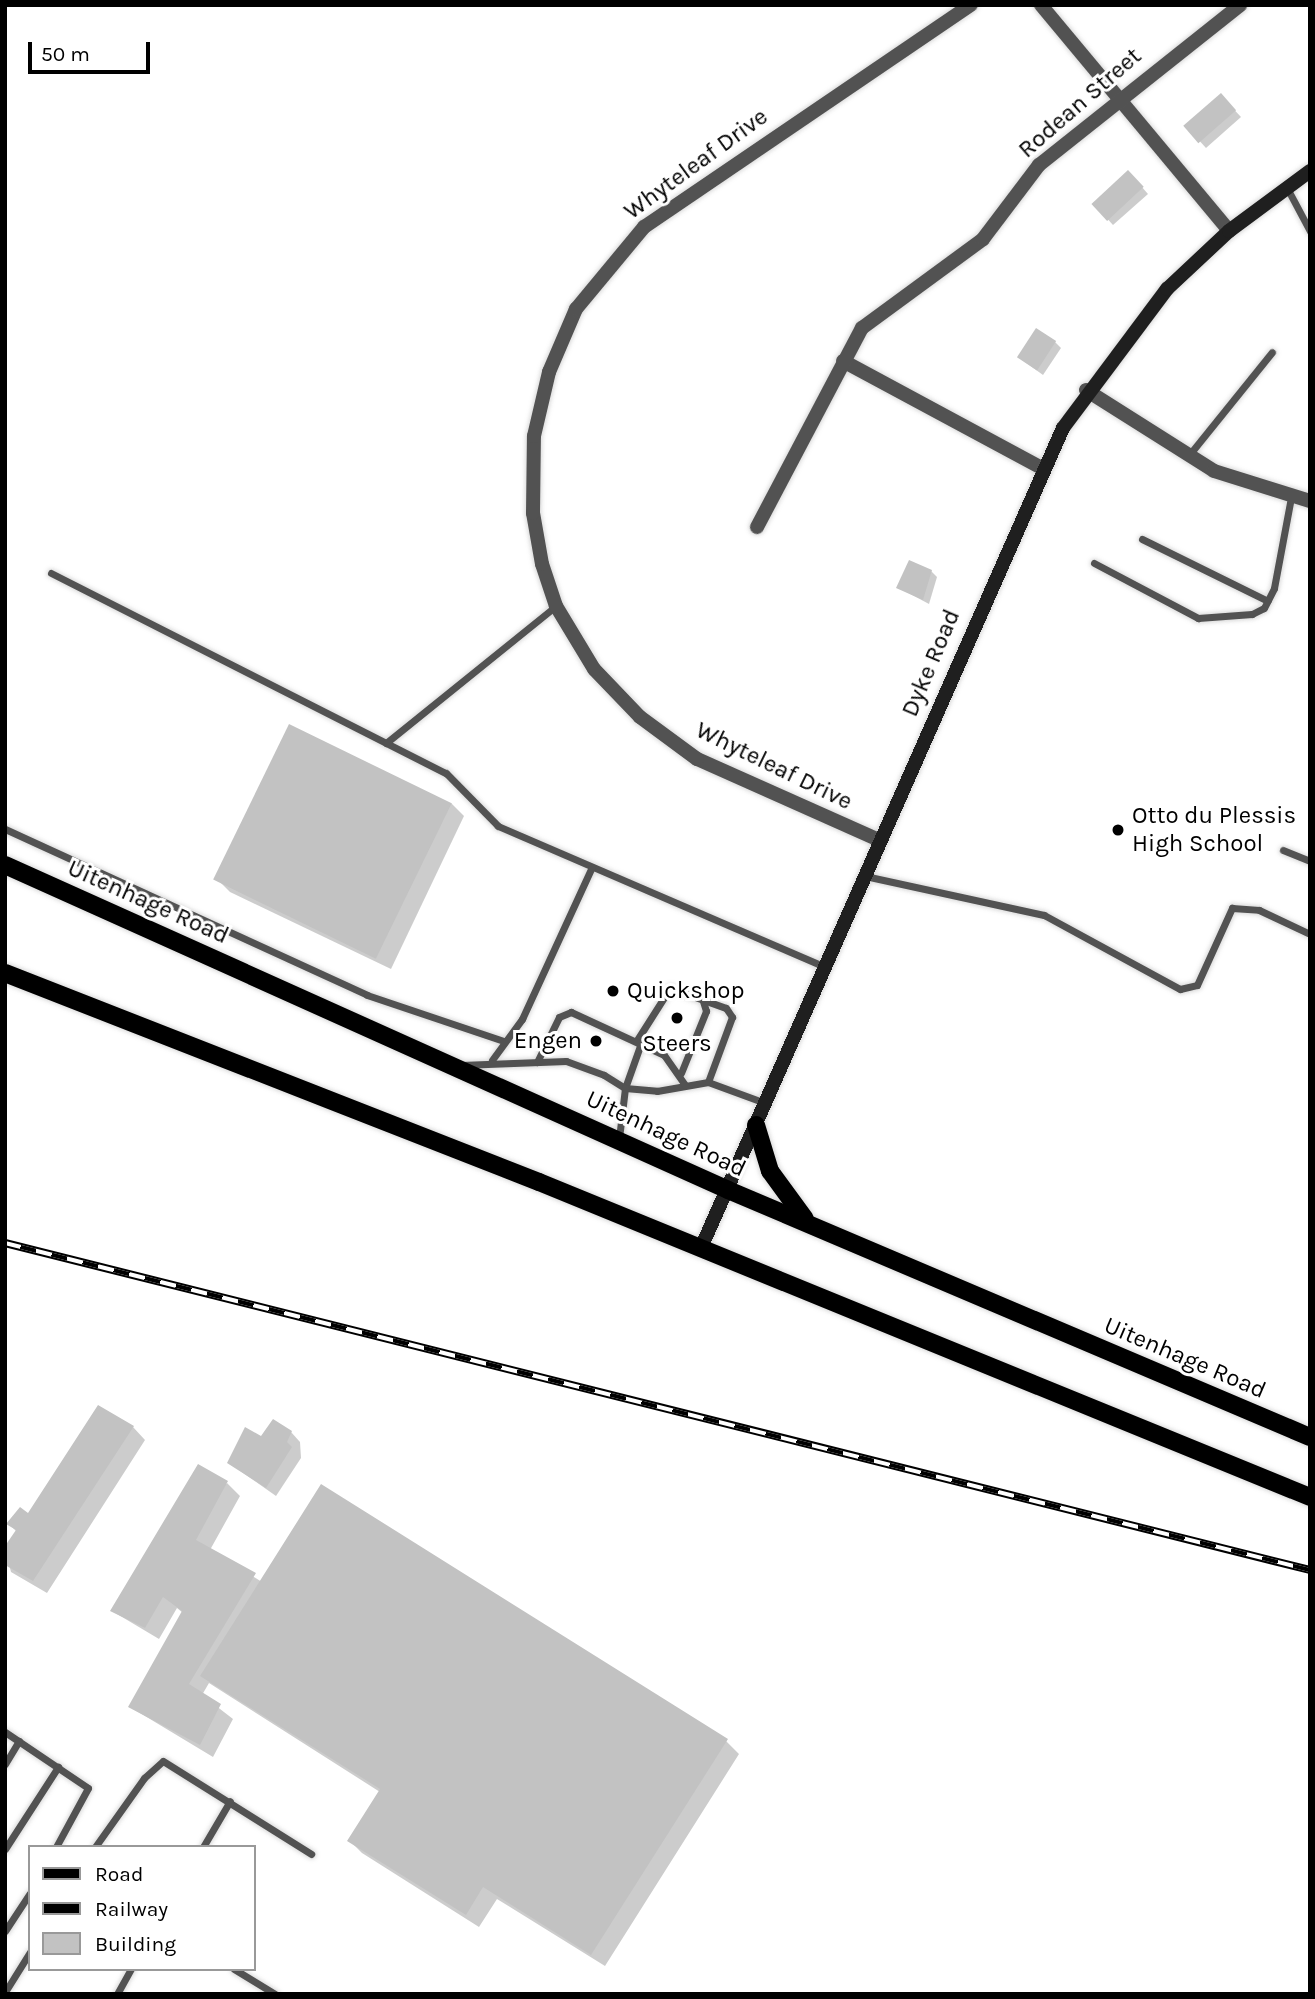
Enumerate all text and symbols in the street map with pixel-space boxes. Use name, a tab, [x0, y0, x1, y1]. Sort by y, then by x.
scale bar	[32, 28, 154, 72]
text: 50 m	[41, 42, 90, 66]
street label: Rodean Street	[1013, 42, 1147, 164]
street label: Whyteleaf Drive	[618, 102, 774, 226]
street label: Dyke Road	[896, 605, 966, 721]
street label: Whyteleaf Drive	[691, 716, 857, 816]
place label: Otto du Plessis High School	[1132, 802, 1296, 858]
marker: Otto du Plessis High School	[1110, 822, 1126, 838]
street label: Uitenhage Road	[63, 854, 233, 950]
place label: Quickshop	[627, 977, 744, 1005]
marker: Quickshop	[605, 983, 621, 999]
marker: Steers	[669, 1010, 685, 1026]
place label: Engen	[514, 1027, 582, 1055]
place label: Steers	[642, 1030, 712, 1058]
marker: Engen	[588, 1033, 604, 1049]
street label: Uitenhage Road	[581, 1084, 751, 1184]
street label: Uitenhage Road	[1100, 1311, 1270, 1405]
legend	[28, 1845, 256, 1971]
text: Road	[95, 1862, 143, 1886]
text: Railway	[95, 1897, 168, 1921]
text: Building	[95, 1932, 176, 1956]

